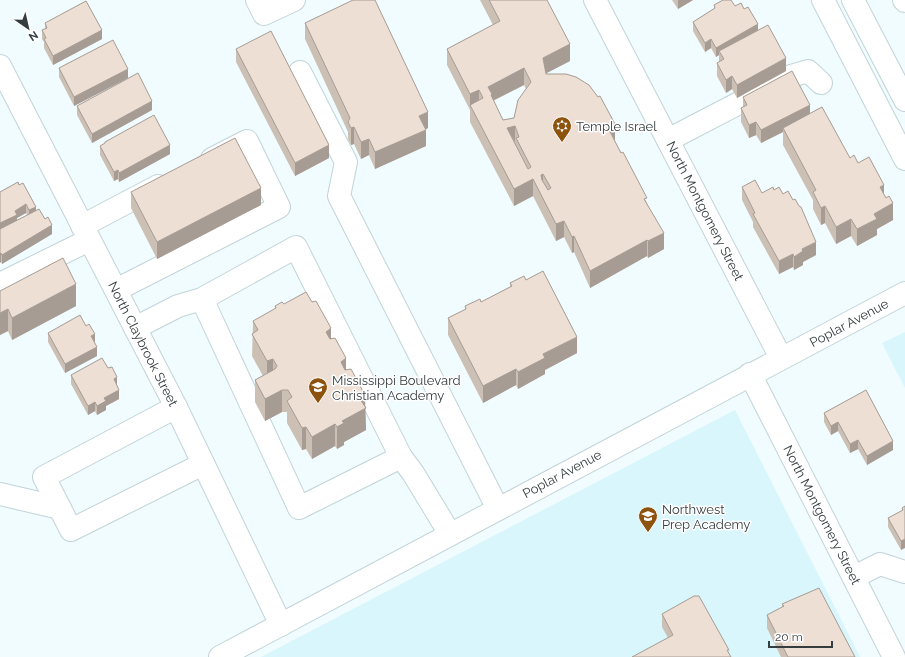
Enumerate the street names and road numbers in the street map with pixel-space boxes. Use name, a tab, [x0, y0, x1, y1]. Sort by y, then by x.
street label: North Montgomery Street	[663, 139, 747, 284]
street label: North Claybrook Street	[105, 279, 181, 409]
street label: Poplar Avenue	[807, 296, 891, 350]
street label: North Montgomery Street	[780, 443, 864, 588]
street label: Poplar Avenue	[520, 447, 604, 501]

